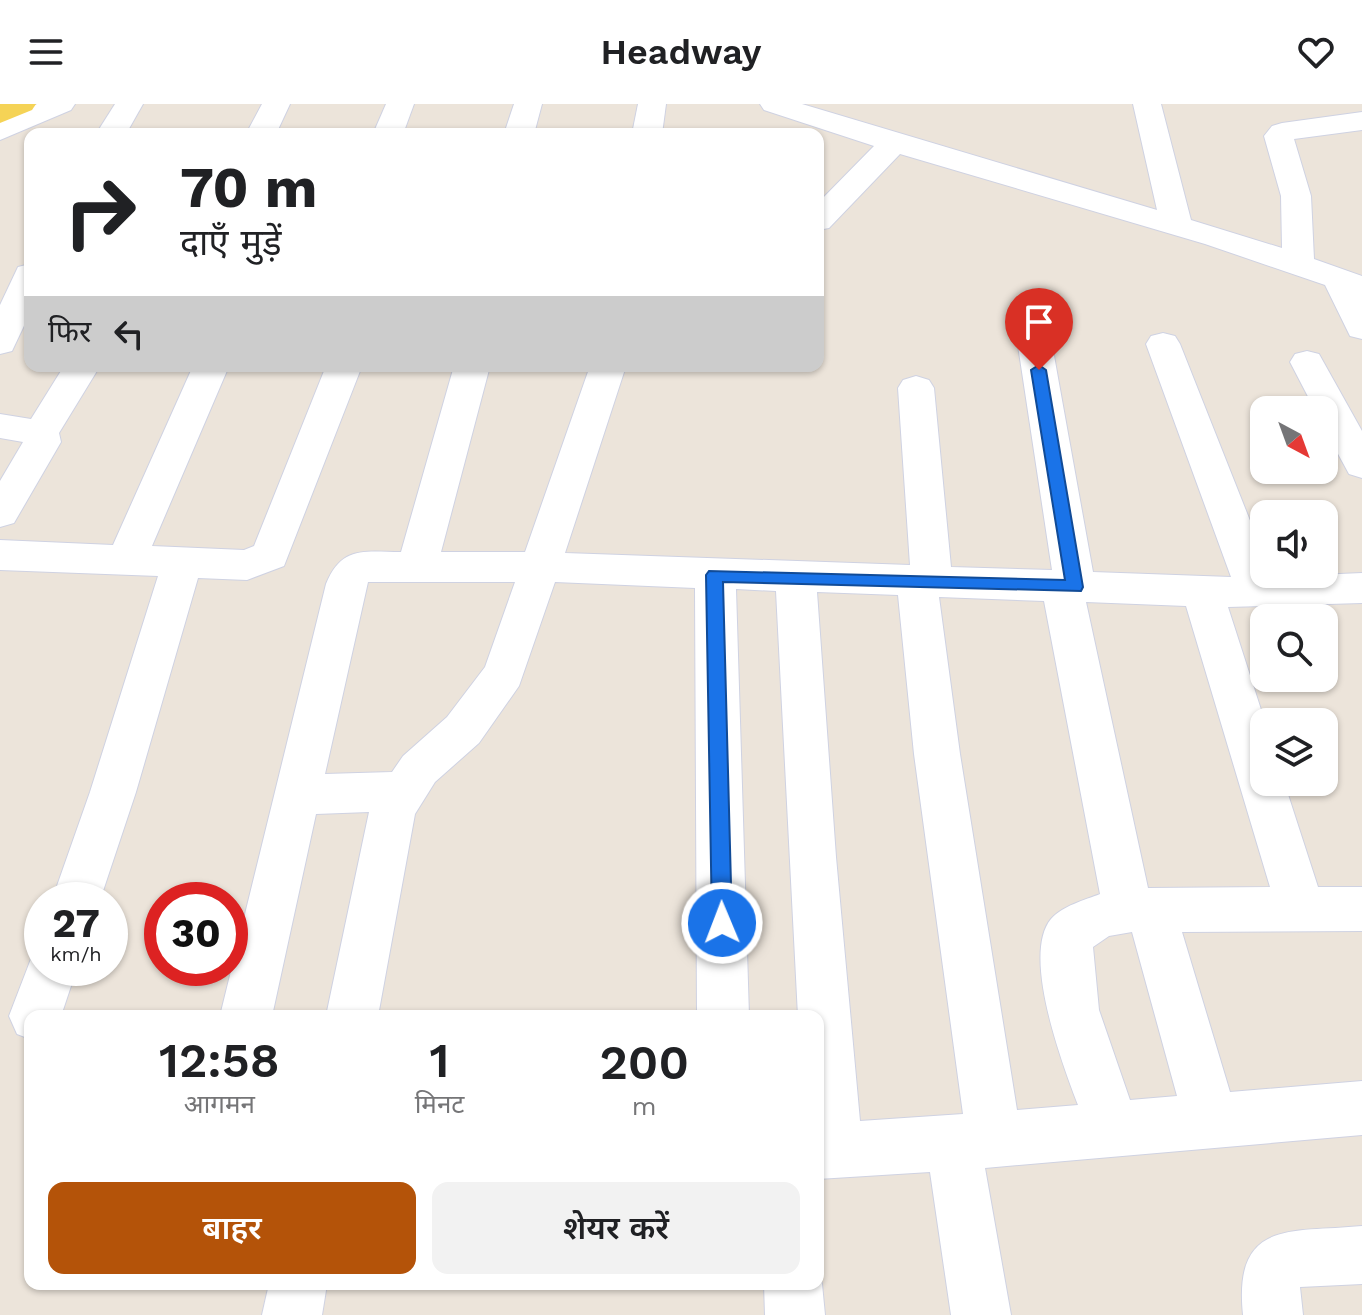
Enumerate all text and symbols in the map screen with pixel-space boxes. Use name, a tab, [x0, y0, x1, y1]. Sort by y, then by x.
icon: menu	[24, 30, 68, 74]
icon: heart	[1294, 30, 1338, 74]
text: Headway	[601, 31, 761, 73]
text: 70 m	[180, 155, 317, 221]
icon: right	[48, 160, 152, 264]
text: दाएँ मुड़ें	[180, 222, 281, 264]
pin	[1005, 288, 1073, 370]
icon: arrive	[1017, 300, 1061, 344]
icon: left	[107, 312, 151, 356]
text: फिर	[48, 314, 91, 349]
north arrow	[1250, 396, 1338, 484]
map controls	[1250, 396, 1338, 796]
button: sound	[1250, 500, 1338, 588]
button: search	[1250, 604, 1338, 692]
button: layers	[1250, 708, 1338, 796]
position arrow	[680, 881, 764, 965]
speed limit sign: 30	[144, 882, 248, 986]
text: 27	[52, 900, 100, 947]
text: km/h	[50, 942, 102, 966]
text: 12:58	[159, 1032, 280, 1089]
text: 1	[430, 1032, 450, 1089]
text: 200	[600, 1034, 689, 1091]
text: आगमन	[184, 1089, 255, 1119]
text: मिनट	[415, 1089, 464, 1119]
text: m	[632, 1091, 657, 1121]
button: बाहर	[48, 1182, 416, 1274]
button: शेयर करें	[432, 1182, 800, 1274]

